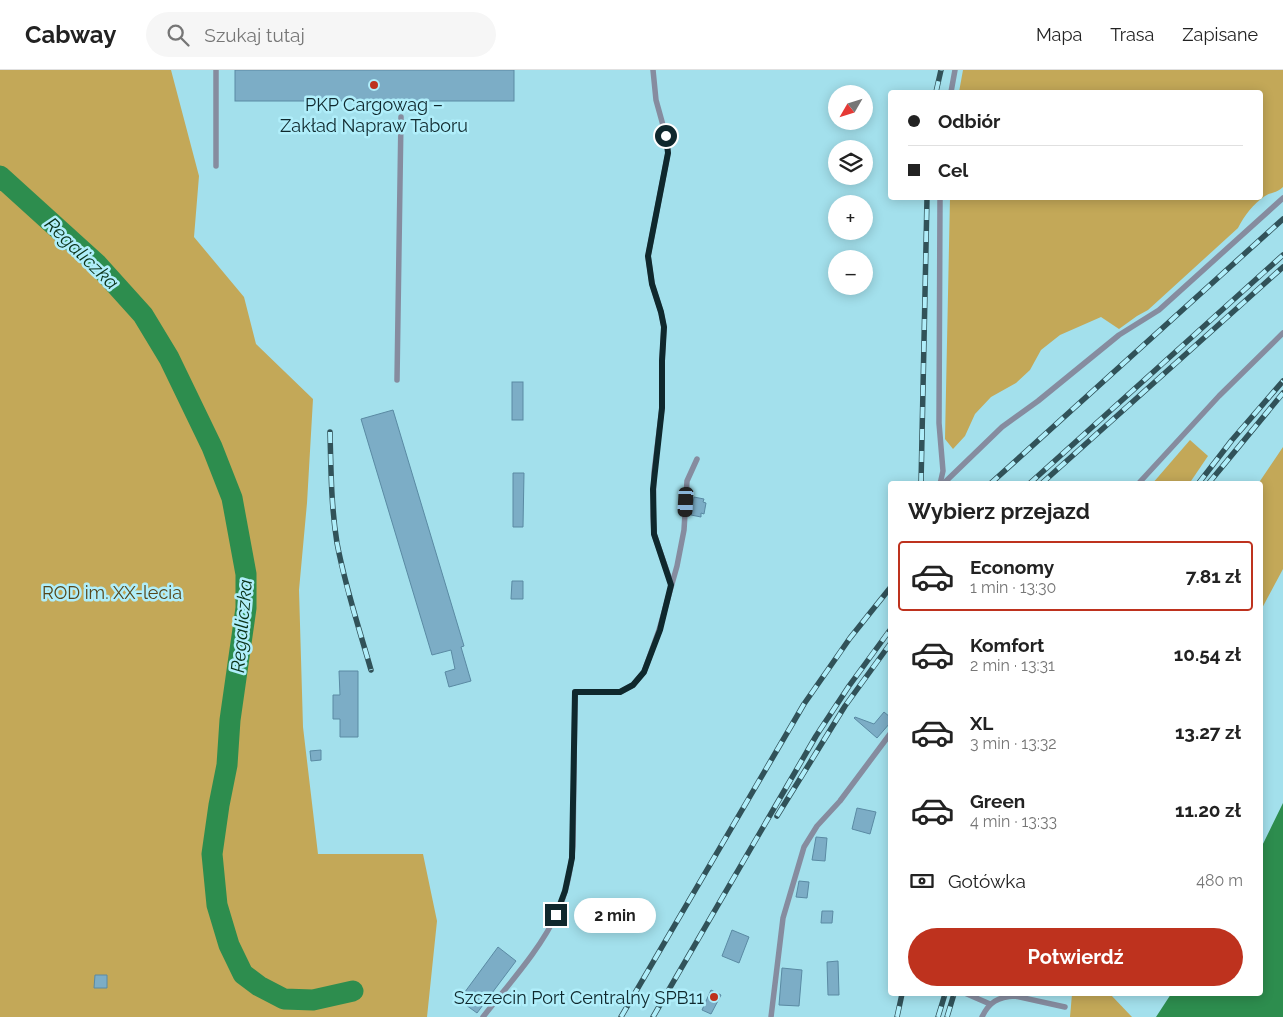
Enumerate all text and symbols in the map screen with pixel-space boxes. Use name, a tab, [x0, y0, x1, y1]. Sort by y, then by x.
search box	[146, 12, 496, 57]
text: Cabway	[25, 20, 116, 49]
icon: search	[164, 21, 192, 49]
text: Szukaj tutaj	[204, 24, 305, 46]
text: Mapa	[1036, 24, 1082, 45]
text: Trasa	[1110, 24, 1154, 45]
text: Zapisane	[1182, 24, 1258, 45]
marker: PKP Cargowag – Zakład Napraw Taboru	[368, 79, 380, 91]
north arrow	[828, 85, 872, 130]
map controls	[828, 85, 873, 295]
place label: PKP Cargowag – Zakład Napraw Taboru	[280, 94, 468, 136]
text: Odbiór	[938, 110, 1000, 132]
route start	[655, 125, 677, 147]
button: layers	[828, 140, 873, 185]
text: Cel	[938, 159, 968, 181]
button: +	[828, 195, 873, 240]
water label: Regaliczka	[41, 213, 123, 293]
button: −	[828, 250, 873, 295]
car	[677, 487, 694, 517]
text: Wybierz przejazd	[908, 498, 1090, 524]
icon: car	[910, 554, 955, 599]
text: Economy	[970, 556, 1054, 578]
text: 7.81 zł	[1186, 565, 1241, 587]
water label: Regaliczka	[226, 578, 256, 674]
text: 1 min · 13:30	[970, 578, 1056, 597]
park label: ROD im. XX-lecia	[42, 582, 182, 603]
icon: car	[910, 632, 955, 677]
text: Komfort	[970, 634, 1044, 656]
text: 10.54 zł	[1174, 643, 1241, 665]
text: 2 min · 13:31	[970, 656, 1055, 675]
icon: car	[910, 710, 955, 755]
text: XL	[970, 712, 993, 734]
text: 13.27 zł	[1175, 721, 1241, 743]
text: 3 min · 13:32	[970, 734, 1057, 753]
icon: car	[910, 788, 955, 833]
text: Green	[970, 790, 1025, 812]
text: 11.20 zł	[1175, 799, 1241, 821]
text: 4 min · 13:33	[970, 812, 1057, 831]
icon: cash	[908, 867, 936, 895]
text: Gotówka	[948, 870, 1026, 892]
text: 480 m	[1196, 871, 1243, 890]
callout: 2 min	[574, 898, 656, 932]
route end	[545, 904, 567, 926]
text: 2 min	[594, 906, 636, 925]
button: Potwierdź	[908, 928, 1243, 986]
place label: Szczecin Port Centralny SPB11	[454, 987, 704, 1008]
marker: Szczecin Port Centralny SPB11	[708, 991, 720, 1003]

